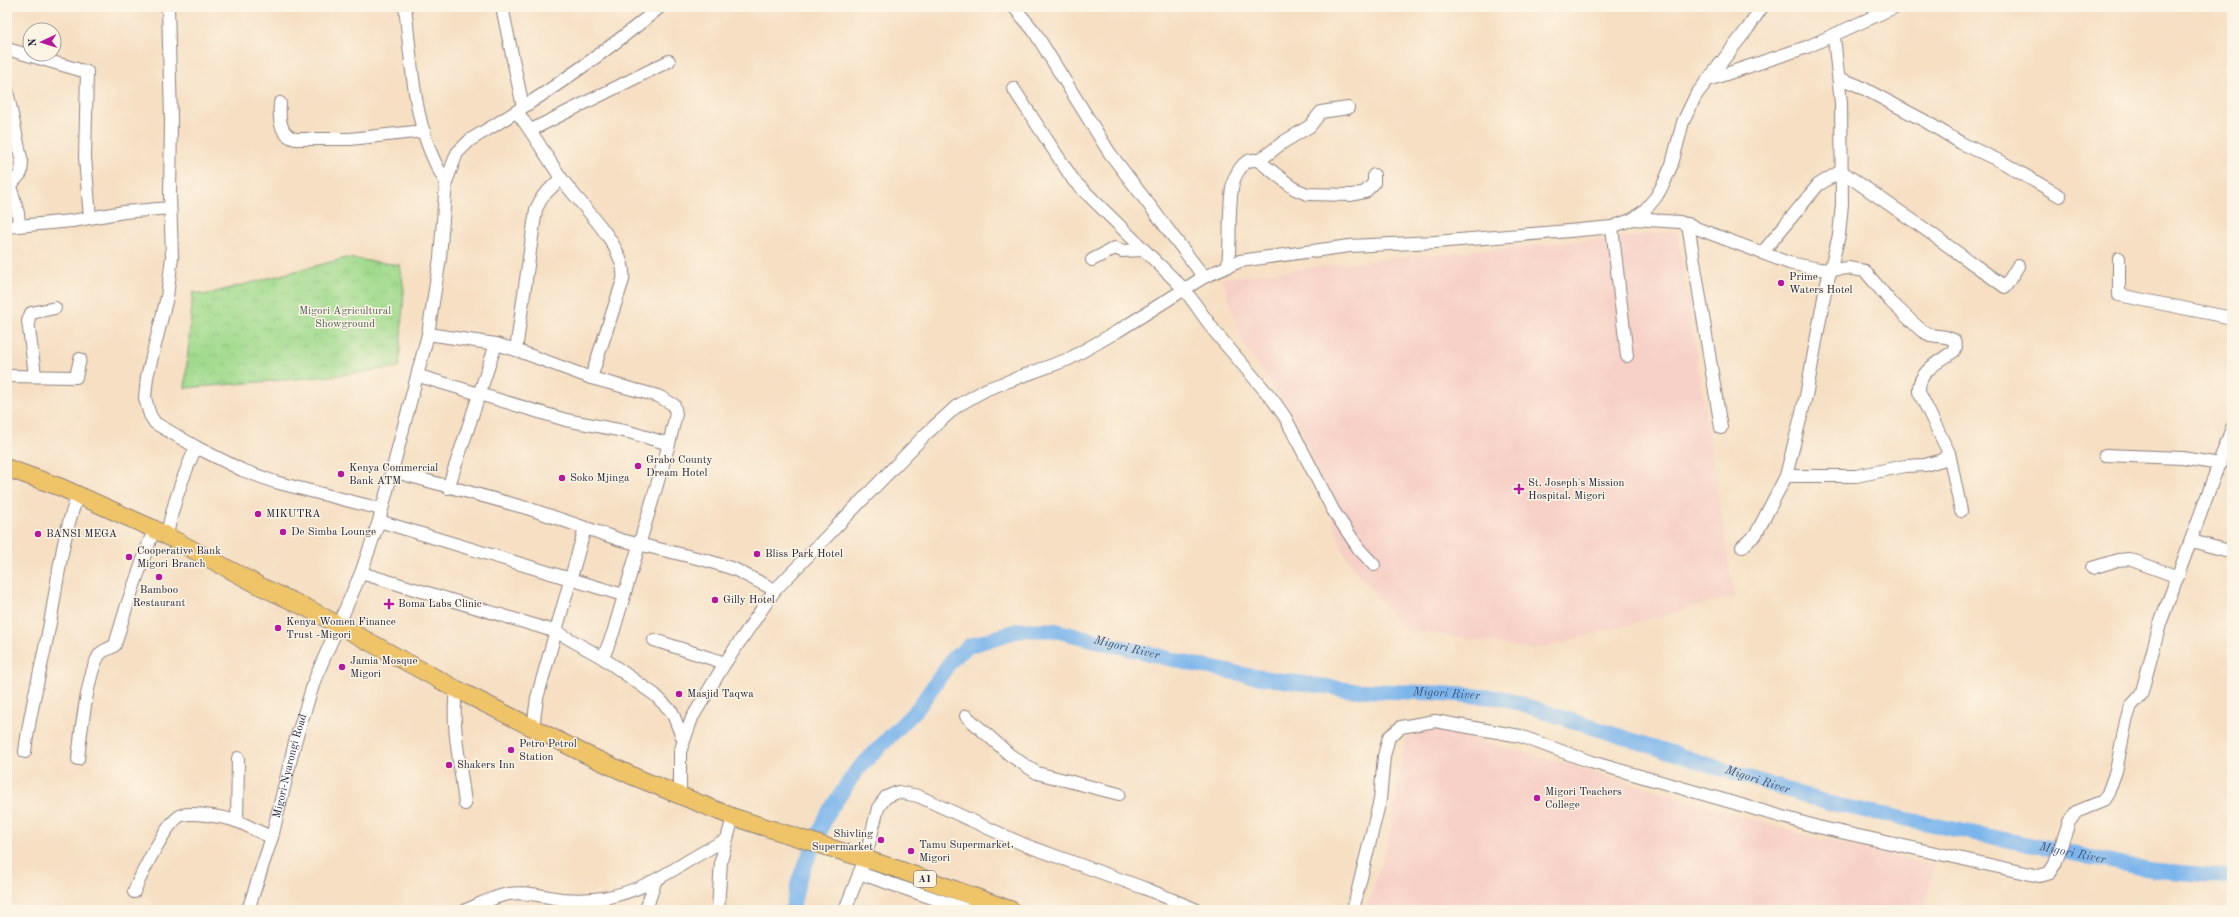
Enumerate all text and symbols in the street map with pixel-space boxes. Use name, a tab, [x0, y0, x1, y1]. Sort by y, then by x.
north arrow	[22, 22, 62, 62]
text: N	[28, 37, 39, 47]
place label: Prime Waters Hotel	[1789, 272, 1853, 296]
marker: Prime Waters Hotel	[1776, 278, 1786, 288]
park label: Migori Agricultural Showground	[299, 306, 391, 330]
place label: Grabo County Dream Hotel	[646, 455, 713, 479]
marker: Grabo County Dream Hotel	[633, 461, 643, 471]
place label: Kenya Commercial Bank ATM	[349, 463, 438, 487]
marker: Kenya Commercial Bank ATM	[336, 469, 346, 479]
marker: Soko Mjinga	[557, 473, 567, 483]
place label: Soko Mjinga	[570, 473, 630, 484]
place label: St. Joseph's Mission Hospital, Migori	[1528, 478, 1624, 502]
marker: St. Joseph's Mission Hospital, Migori	[1513, 483, 1525, 495]
marker: MIKUTRA	[253, 509, 263, 519]
place label: MIKUTRA	[266, 509, 321, 520]
marker: De Simba Lounge	[278, 527, 288, 537]
place label: De Simba Lounge	[291, 527, 376, 538]
marker: BANSI MEGA	[33, 529, 43, 539]
place label: BANSI MEGA	[46, 529, 118, 540]
place label: Cooperative Bank Migori Branch	[137, 546, 221, 570]
marker: Bliss Park Hotel	[752, 549, 762, 559]
place label: Bliss Park Hotel	[765, 549, 843, 560]
marker: Cooperative Bank Migori Branch	[124, 552, 134, 562]
marker: Bamboo Restaurant	[154, 572, 164, 582]
place label: Bamboo Restaurant	[133, 585, 185, 609]
marker: Gilly Hotel	[710, 595, 720, 605]
place label: Gilly Hotel	[723, 595, 775, 606]
marker: Boma Labs Clinic	[383, 598, 395, 610]
place label: Boma Labs Clinic	[398, 599, 482, 610]
place label: Kenya Women Finance Trust -Migori	[286, 617, 396, 641]
marker: Kenya Women Finance Trust -Migori	[273, 623, 283, 633]
water label: Migori River	[1092, 634, 1161, 662]
place label: Jamia Mosque Migori	[350, 656, 418, 680]
marker: Jamia Mosque Migori	[337, 662, 347, 672]
water label: Migori River	[1412, 686, 1481, 702]
marker: Masjid Taqwa	[674, 689, 684, 699]
place label: Masjid Taqwa	[687, 689, 754, 700]
street label: Migori-Nyarongi Road	[271, 712, 309, 819]
place label: Petro Petrol Station	[519, 739, 577, 763]
marker: Petro Petrol Station	[506, 745, 516, 755]
marker: Shakers Inn	[444, 760, 454, 770]
place label: Shakers Inn	[457, 760, 515, 771]
water label: Migori River	[1723, 764, 1792, 796]
place label: Migori Teachers College	[1545, 787, 1622, 811]
marker: Migori Teachers College	[1532, 793, 1542, 803]
place label: Shivling Supermarket	[812, 829, 873, 853]
marker: Shivling Supermarket	[876, 835, 886, 845]
place label: Tamu Supermarket, Migori	[919, 840, 1014, 864]
water label: Migori River	[2038, 841, 2107, 866]
marker: Tamu Supermarket, Migori	[906, 846, 916, 856]
road number: A1	[914, 871, 936, 887]

